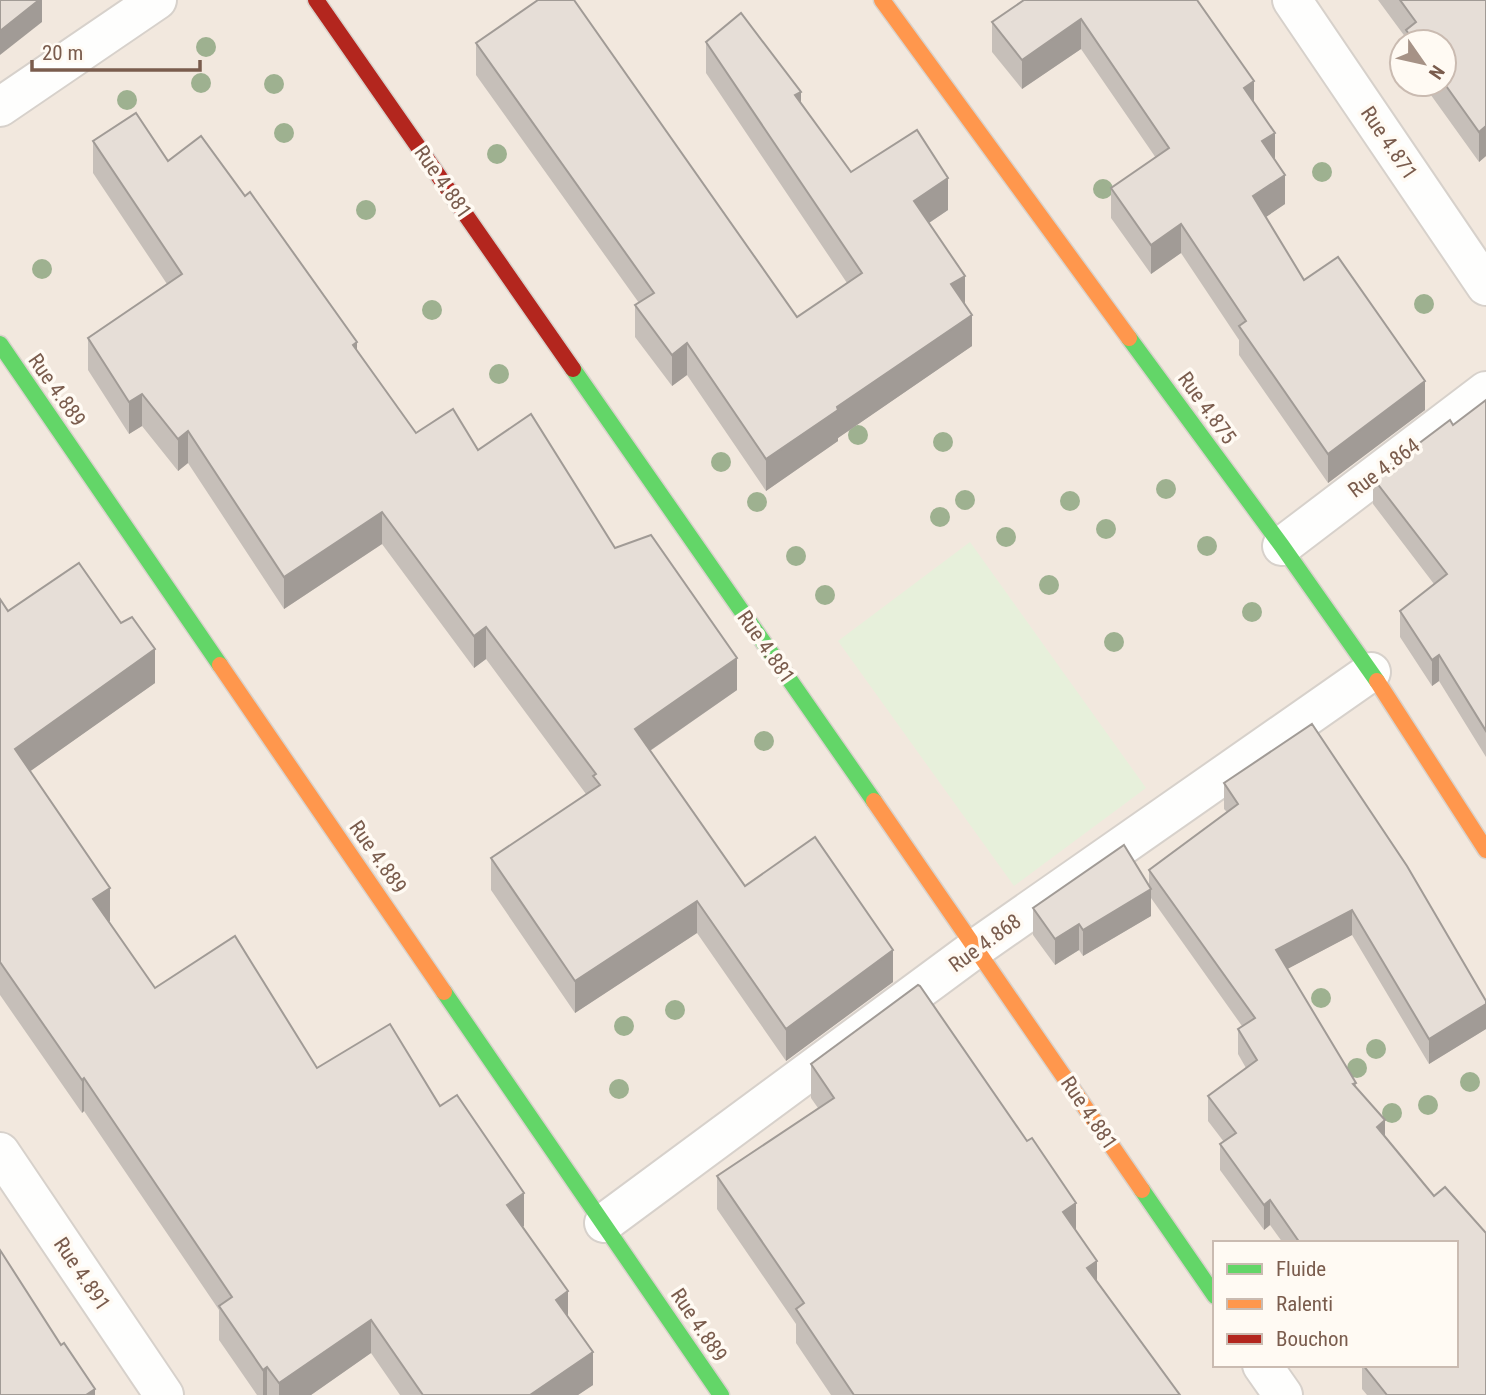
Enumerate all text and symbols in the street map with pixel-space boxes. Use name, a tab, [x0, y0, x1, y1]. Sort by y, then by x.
scale bar	[32, 28, 200, 72]
north arrow	[1388, 28, 1458, 98]
text: 20 m	[42, 41, 83, 65]
text: N	[1424, 61, 1449, 83]
street label: Rue 4.871	[1356, 102, 1422, 184]
street label: Rue 4.881	[409, 141, 477, 223]
street label: Rue 4.889	[23, 349, 91, 431]
street label: Rue 4.875	[1173, 367, 1241, 449]
street label: Rue 4.864	[1344, 433, 1424, 503]
street label: Rue 4.881	[732, 606, 800, 688]
street label: Rue 4.889	[344, 816, 412, 898]
street label: Rue 4.868	[944, 909, 1026, 977]
street label: Rue 4.881	[1056, 1072, 1122, 1154]
street label: Rue 4.891	[49, 1233, 115, 1315]
legend	[1213, 1241, 1458, 1367]
text: Fluide	[1276, 1257, 1326, 1281]
street label: Rue 4.889	[666, 1284, 732, 1366]
text: Ralenti	[1276, 1292, 1333, 1316]
text: Bouchon	[1276, 1327, 1349, 1351]

